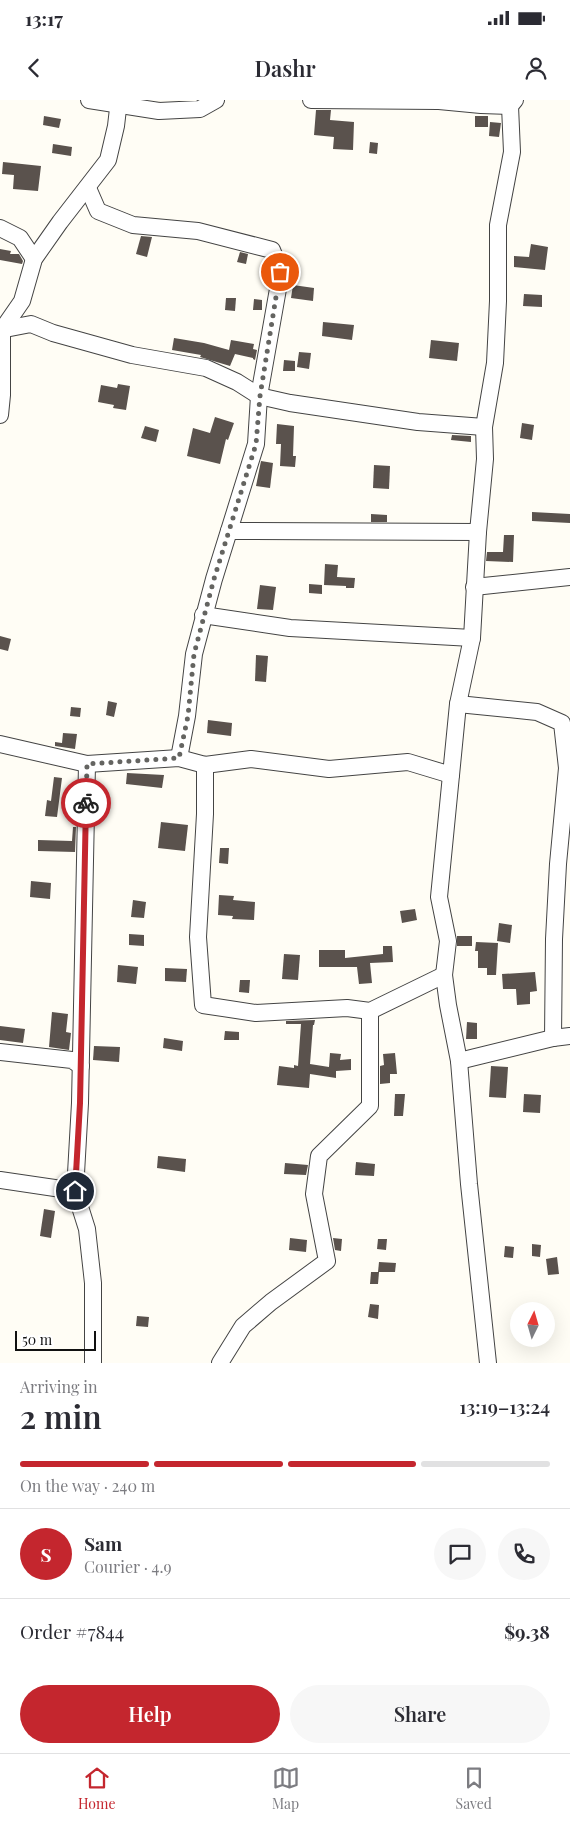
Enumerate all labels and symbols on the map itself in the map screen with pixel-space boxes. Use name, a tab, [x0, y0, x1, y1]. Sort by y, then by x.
pin	[259, 251, 301, 293]
courier	[61, 778, 111, 828]
pin	[54, 1170, 96, 1212]
north arrow	[510, 1302, 555, 1348]
scale bar	[15, 1328, 96, 1351]

